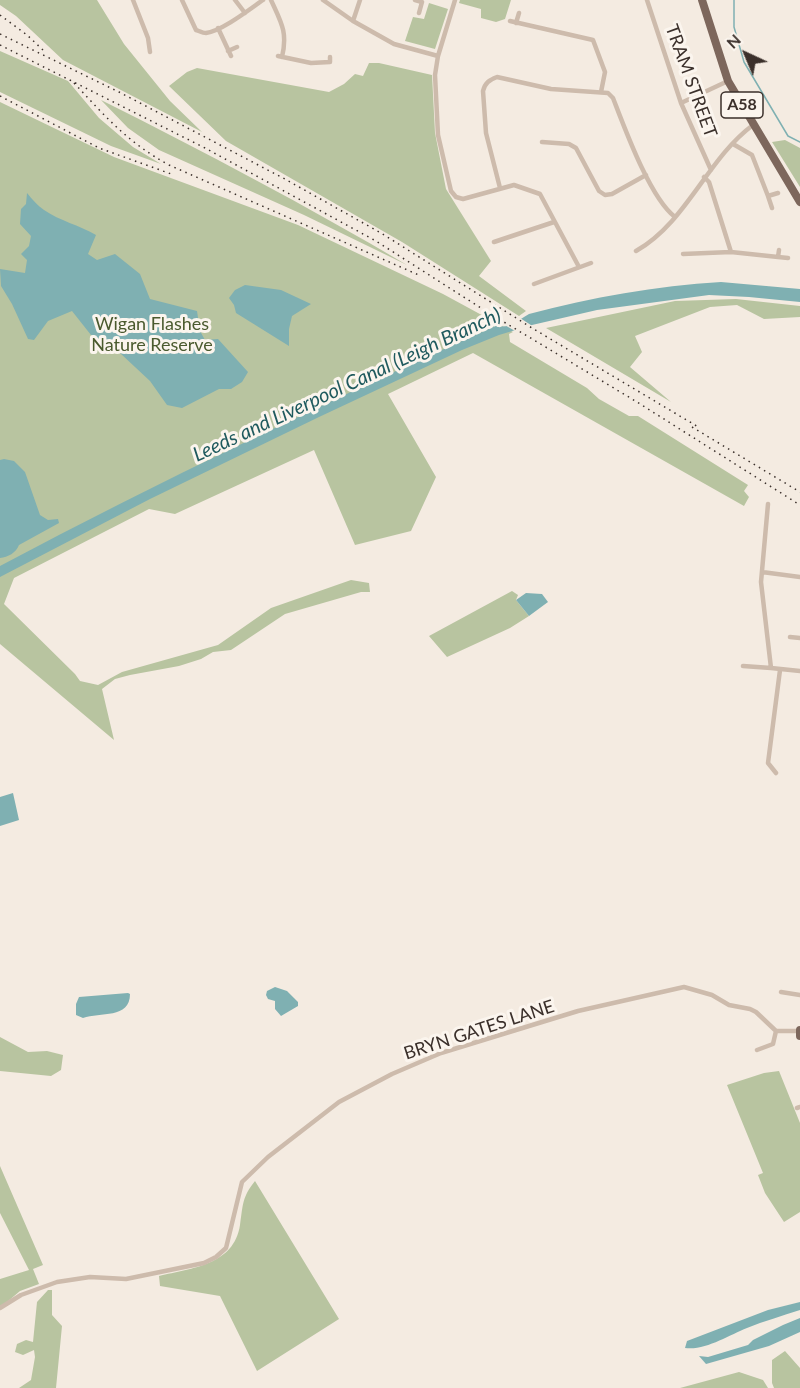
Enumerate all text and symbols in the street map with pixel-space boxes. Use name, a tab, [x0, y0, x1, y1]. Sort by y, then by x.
street label: TRAM STREET	[661, 22, 721, 140]
north arrow	[716, 24, 776, 84]
text: N	[722, 30, 744, 52]
road number: A58	[721, 92, 763, 118]
water label: Leeds and Liverpool Canal (Leigh Branch)	[189, 303, 505, 467]
park label: Wigan Flashes Nature Reserve	[91, 313, 213, 356]
street label: BRYN GATES LANE	[401, 995, 557, 1065]

